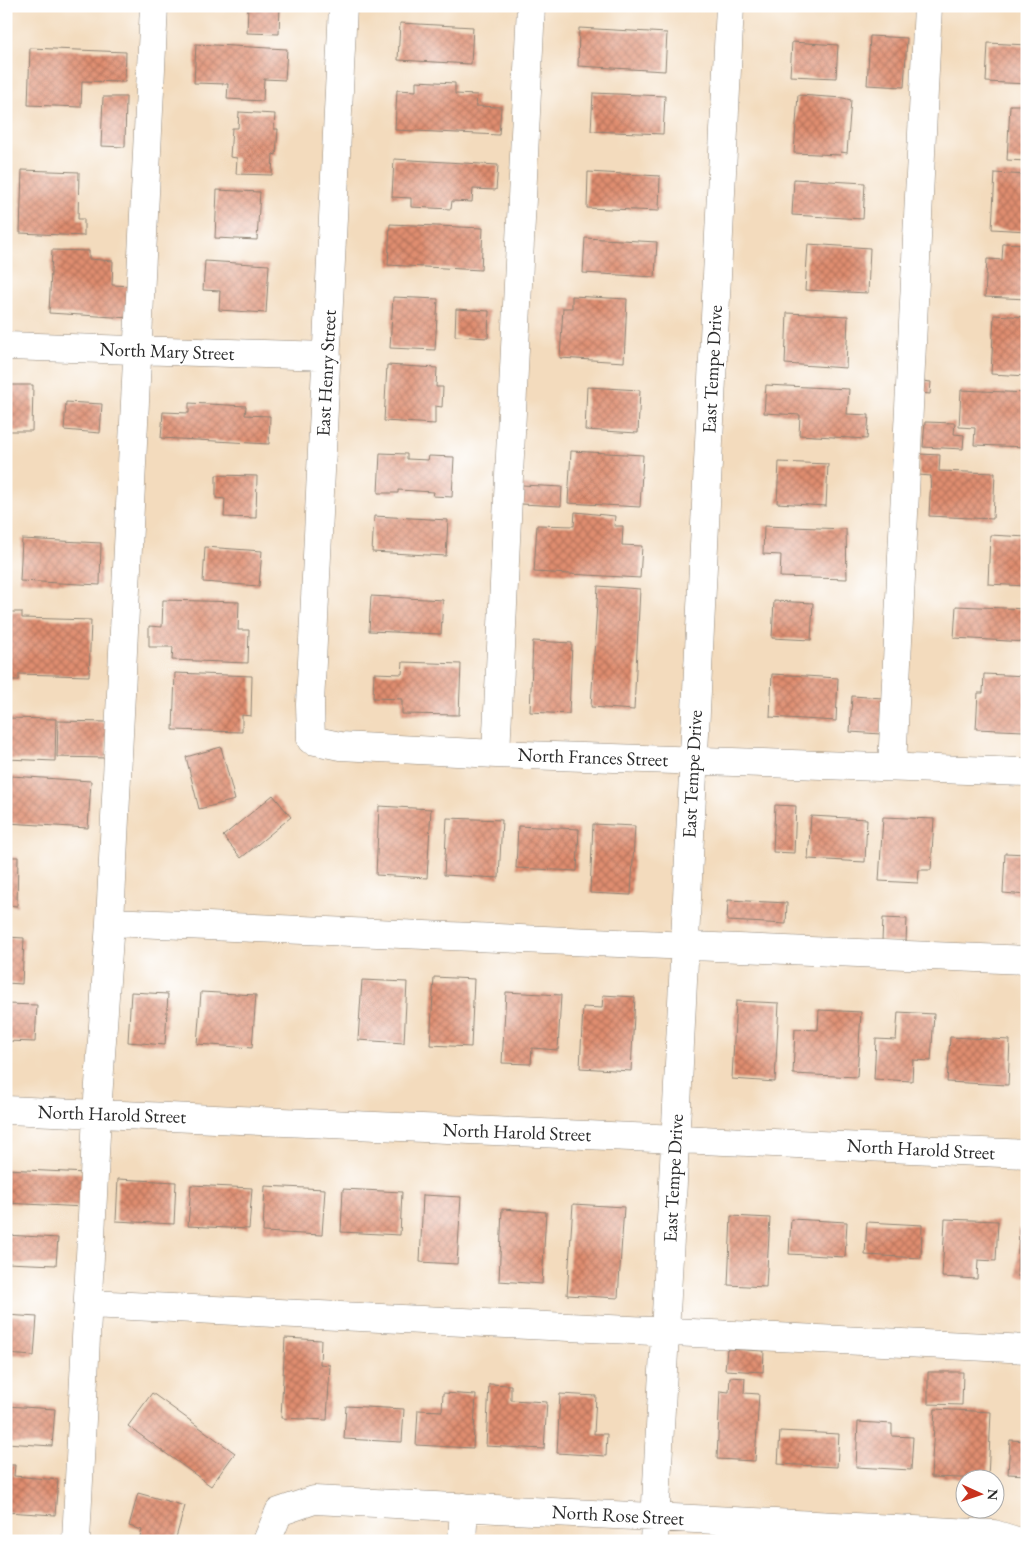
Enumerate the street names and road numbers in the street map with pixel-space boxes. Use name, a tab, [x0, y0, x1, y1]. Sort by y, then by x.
street label: East Tempe Drive	[696, 304, 728, 434]
street label: East Henry Street	[310, 309, 342, 437]
street label: North Mary Street	[99, 336, 235, 366]
street label: East Tempe Drive	[676, 709, 708, 839]
street label: North Frances Street	[517, 742, 669, 772]
street label: North Harold Street	[37, 1099, 187, 1129]
street label: East Tempe Drive	[657, 1113, 689, 1243]
street label: North Harold Street	[442, 1117, 592, 1147]
street label: North Harold Street	[846, 1133, 996, 1165]
street label: North Rose Street	[551, 1499, 685, 1531]

